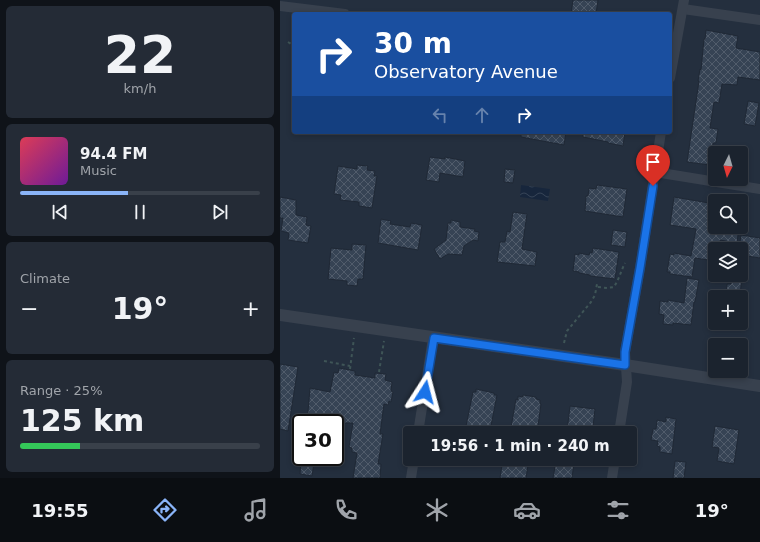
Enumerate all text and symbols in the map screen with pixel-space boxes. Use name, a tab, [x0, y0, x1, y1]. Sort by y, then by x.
text: 22	[104, 25, 176, 85]
text: 30 m	[374, 27, 452, 60]
icon: right	[308, 28, 360, 80]
text: Observatory Avenue	[374, 61, 558, 82]
text: km/h	[124, 81, 156, 96]
icon: left	[429, 104, 451, 126]
icon: ahead	[471, 104, 493, 126]
icon: right	[513, 104, 535, 126]
text: 94.4 FM	[80, 145, 147, 163]
pin	[636, 145, 670, 186]
north arrow	[708, 146, 748, 186]
map controls	[708, 146, 748, 378]
icon: arrive	[642, 151, 664, 173]
text: Music	[80, 163, 117, 178]
button: search	[708, 194, 748, 234]
icon: previous	[49, 201, 71, 223]
icon: pause	[129, 201, 151, 223]
icon: next	[209, 201, 231, 223]
button: layers	[708, 242, 748, 282]
text: Climate	[20, 271, 70, 286]
button: +	[708, 290, 748, 330]
text: 19°	[112, 291, 168, 326]
text: −	[20, 296, 38, 321]
text: +	[242, 296, 260, 321]
button: −	[708, 338, 748, 378]
position arrow	[404, 371, 446, 413]
text: Range · 25%	[20, 383, 103, 398]
text: 125 km	[20, 403, 144, 438]
speed limit sign: 30	[292, 414, 344, 466]
text: 19:56 · 1 min · 240 m	[430, 437, 610, 455]
icon: directions	[151, 496, 179, 524]
icon: music	[242, 496, 270, 524]
icon: phone	[332, 496, 360, 524]
icon: climate	[423, 496, 451, 524]
icon: car	[513, 496, 541, 524]
icon: filters	[604, 496, 632, 524]
text: 19:55	[31, 500, 89, 521]
text: 19°	[695, 500, 729, 521]

